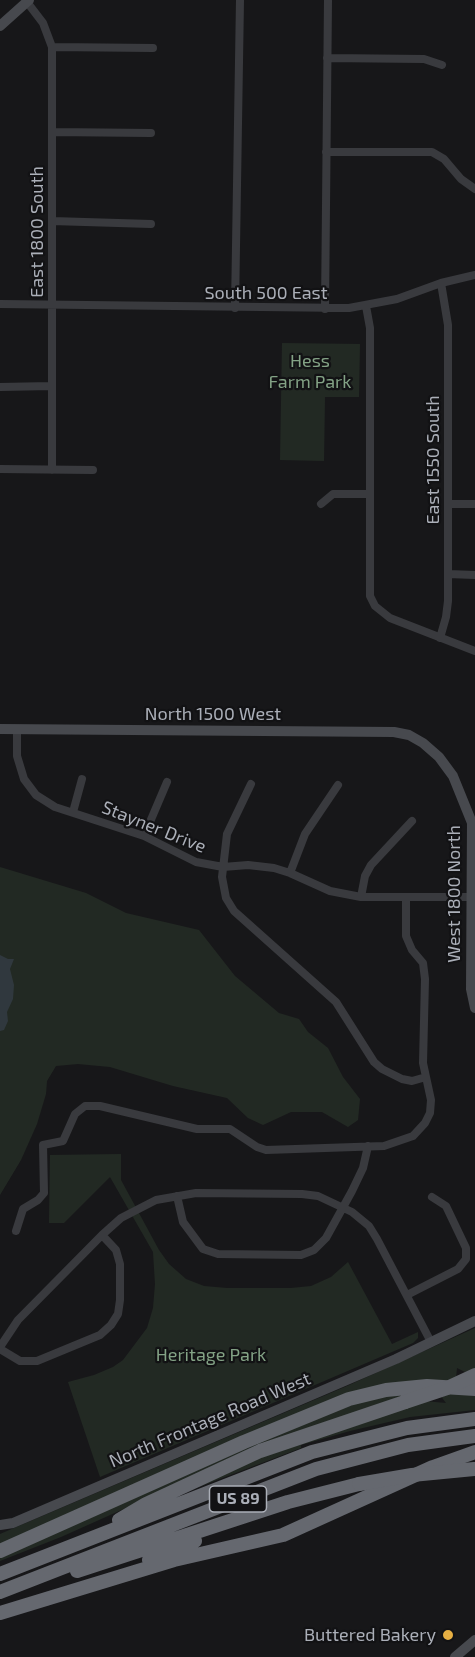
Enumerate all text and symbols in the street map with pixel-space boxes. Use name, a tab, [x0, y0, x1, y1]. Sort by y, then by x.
street label: East 1800 South	[26, 166, 48, 298]
street label: South 500 East	[204, 282, 328, 304]
park label: Hess Farm Park	[269, 350, 351, 392]
street label: East 1550 South	[422, 395, 444, 525]
street label: North 1500 West	[145, 703, 281, 725]
street label: Stayner Drive	[99, 796, 209, 858]
street label: West 1800 North	[443, 825, 465, 963]
park label: Heritage Park	[156, 1344, 266, 1366]
street label: North Frontage Road West	[106, 1368, 314, 1472]
road number: US 89	[210, 1486, 266, 1512]
place label: Buttered Bakery	[304, 1624, 436, 1646]
marker: Buttered Bakery	[441, 1628, 455, 1642]

